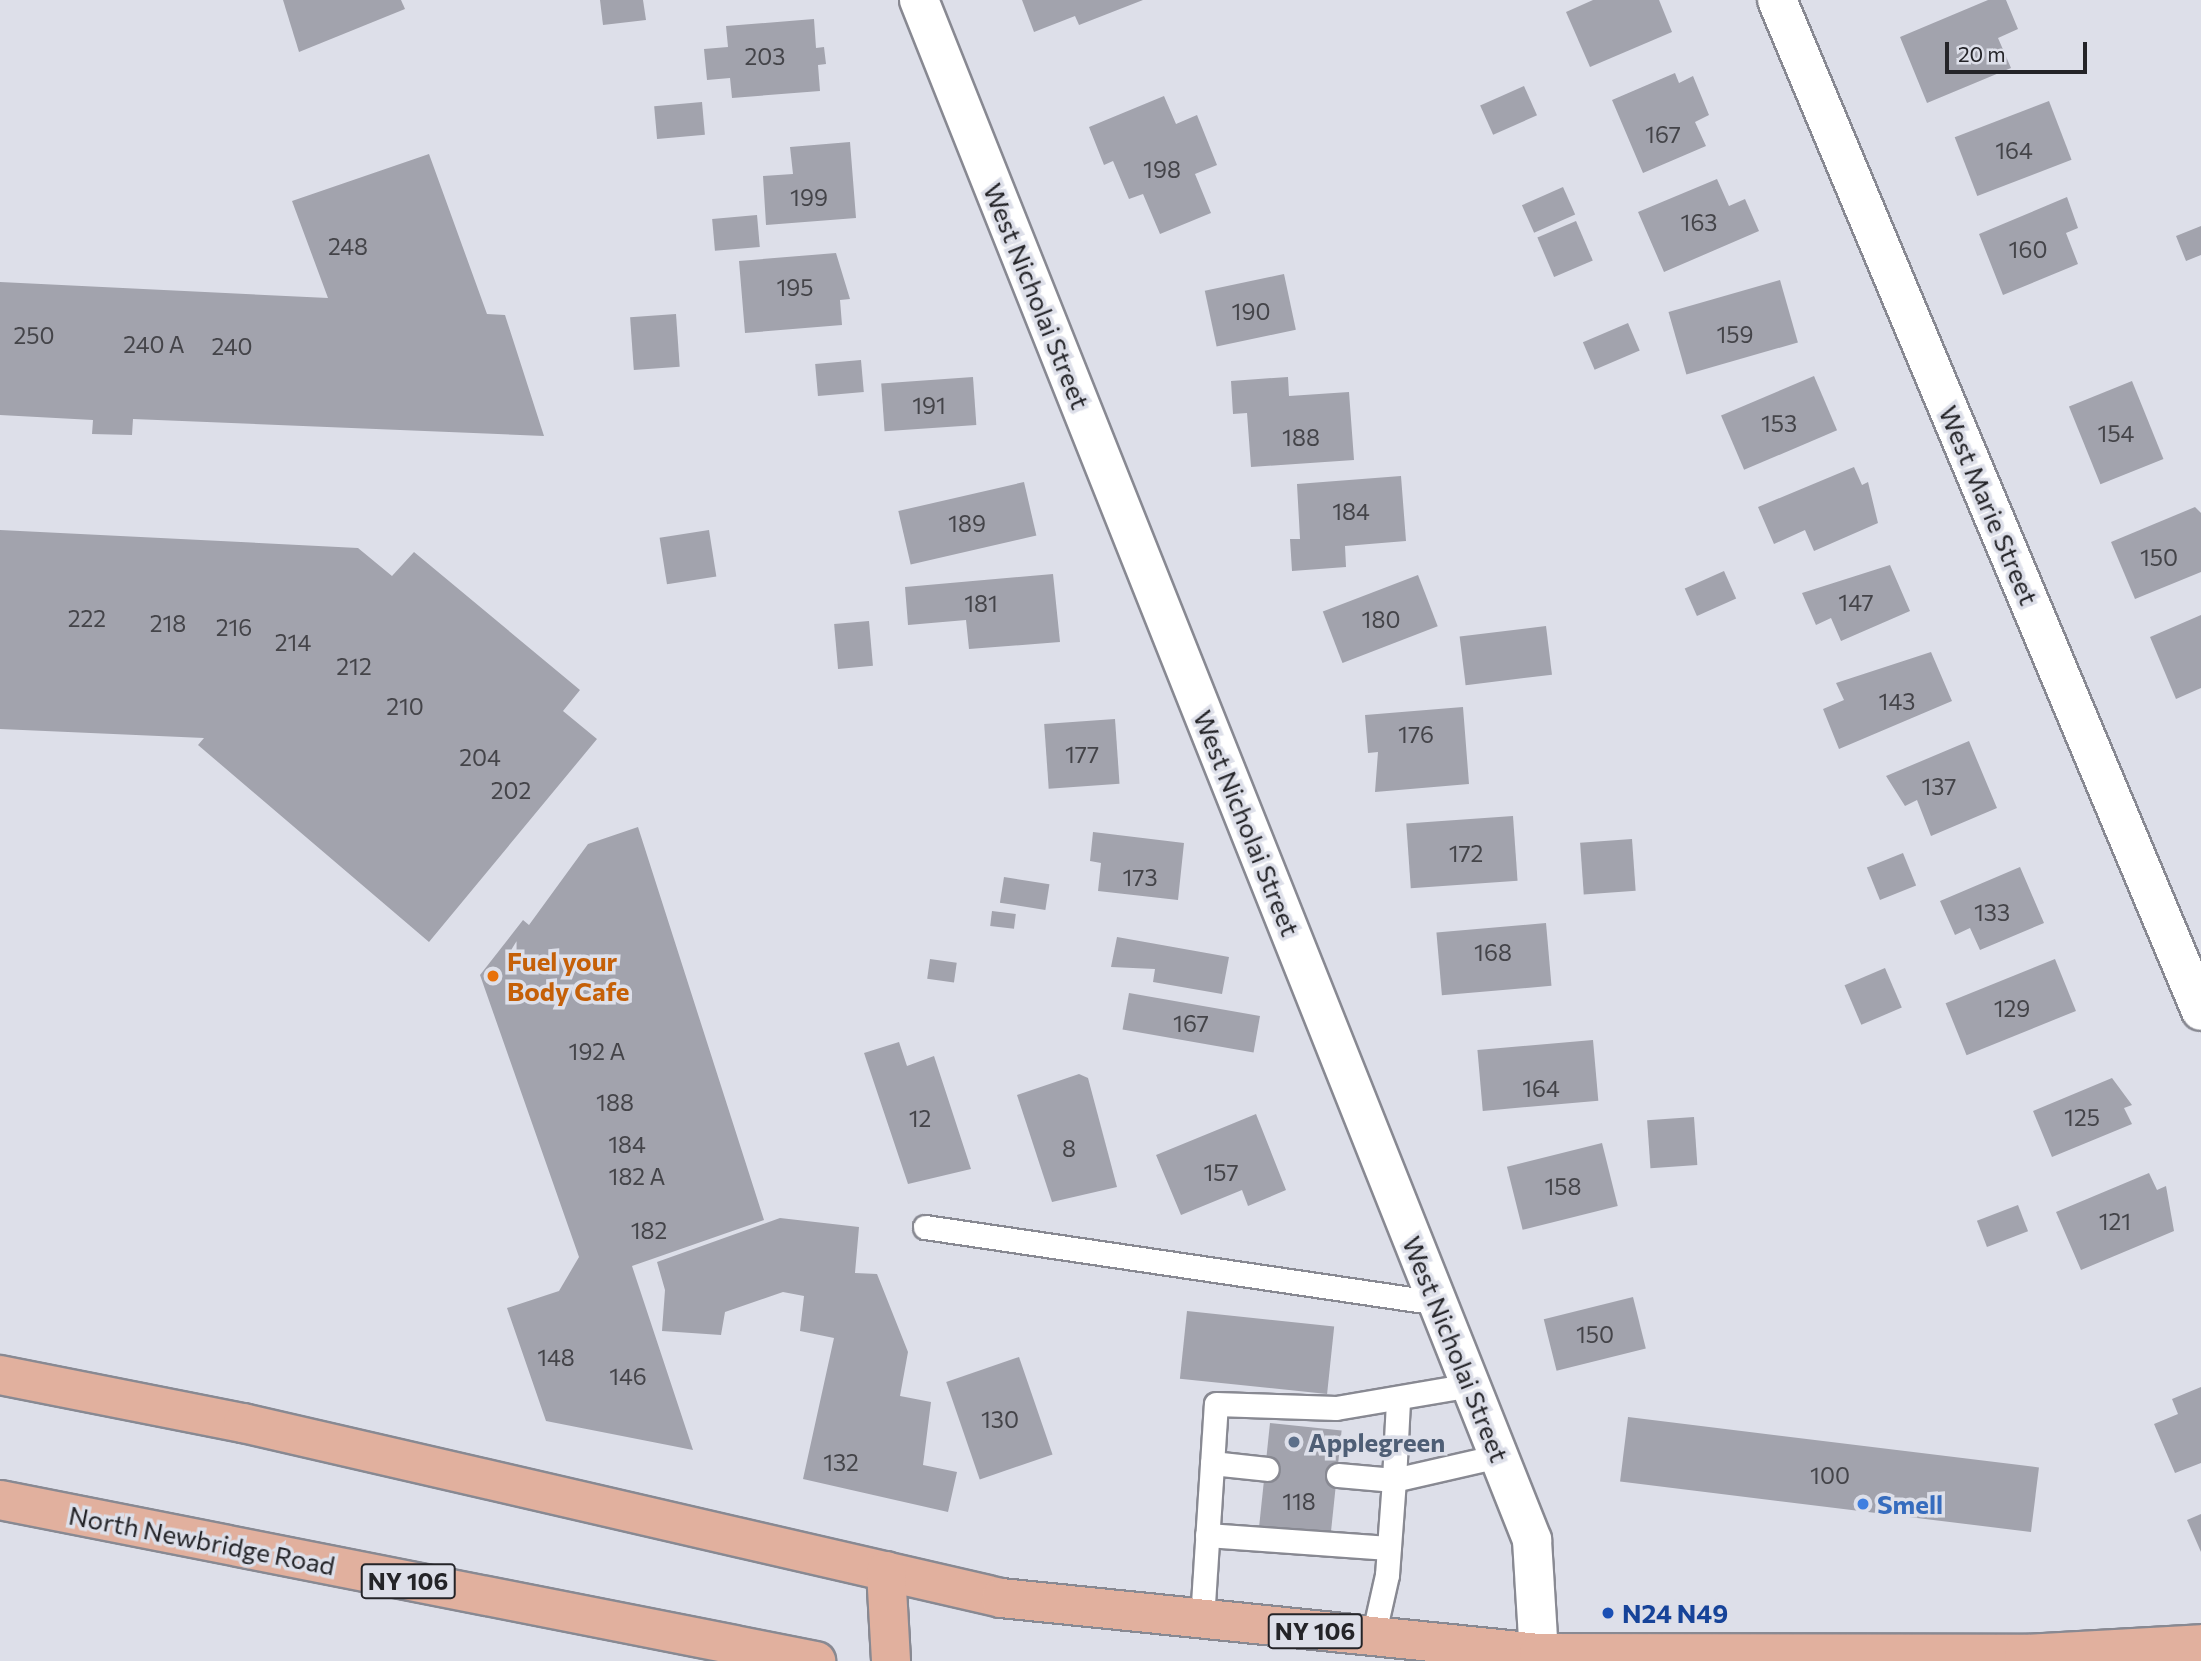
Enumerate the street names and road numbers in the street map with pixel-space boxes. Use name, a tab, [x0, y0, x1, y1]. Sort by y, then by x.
street label: West Nicholai Street	[977, 179, 1097, 413]
street label: West Marie Street	[1933, 401, 2045, 609]
street label: West Nicholai Street	[1187, 706, 1307, 940]
street label: West Nicholai Street	[1396, 1232, 1516, 1466]
street label: North Newbridge Road	[66, 1499, 338, 1581]
road number: NY 106	[359, 1560, 457, 1602]
road number: NY 106	[1266, 1610, 1364, 1652]

